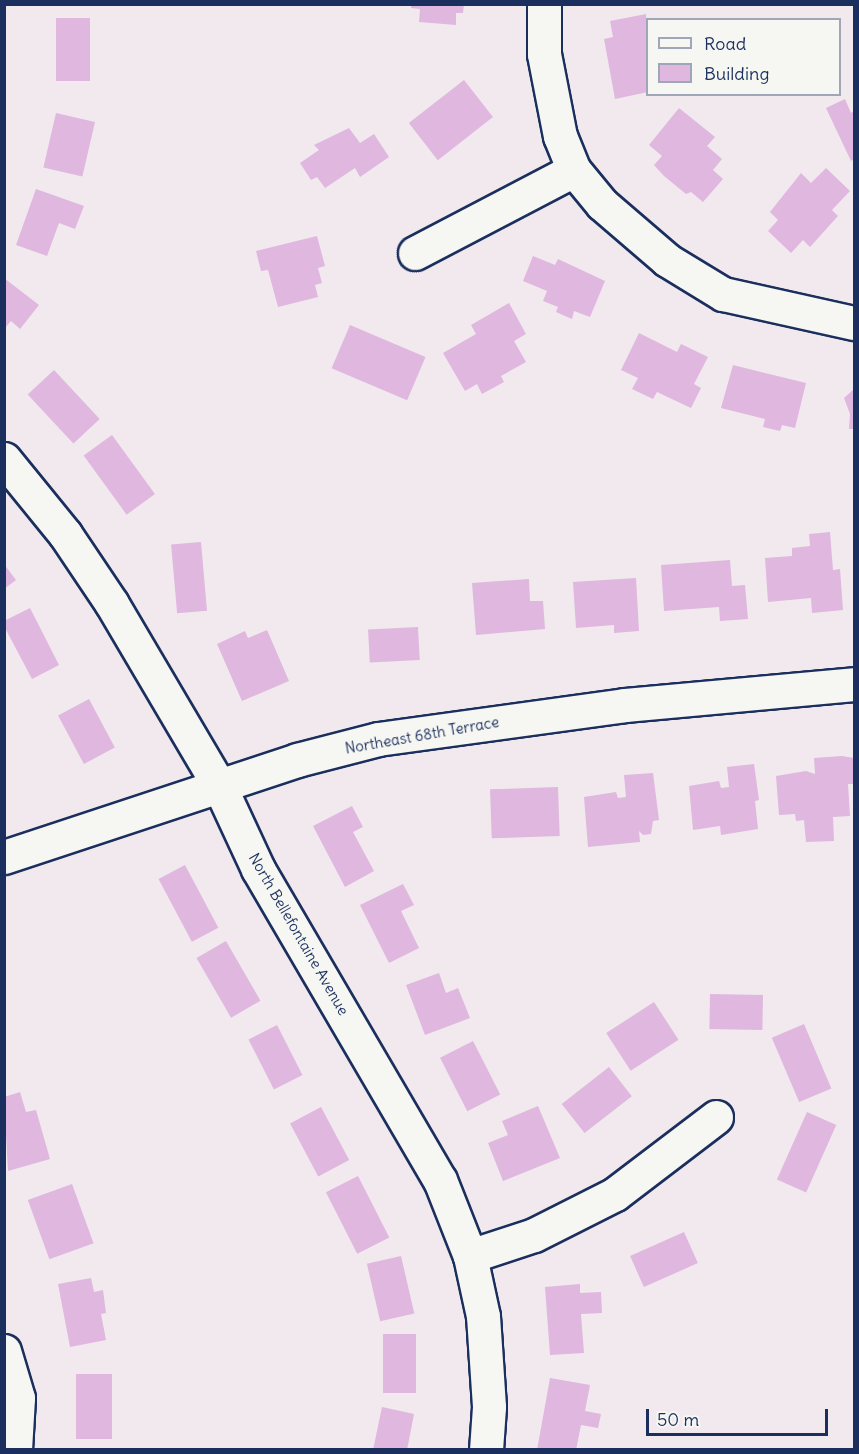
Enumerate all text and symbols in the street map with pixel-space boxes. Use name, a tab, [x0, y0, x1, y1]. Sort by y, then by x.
legend	[646, 18, 841, 96]
text: Road	[704, 32, 746, 55]
text: Building	[704, 62, 769, 85]
street label: Northeast 68th Terrace	[344, 713, 500, 757]
street label: North Bellefontaine Avenue	[245, 850, 353, 1018]
scale bar	[649, 1397, 830, 1435]
text: 50 m	[657, 1408, 699, 1431]

